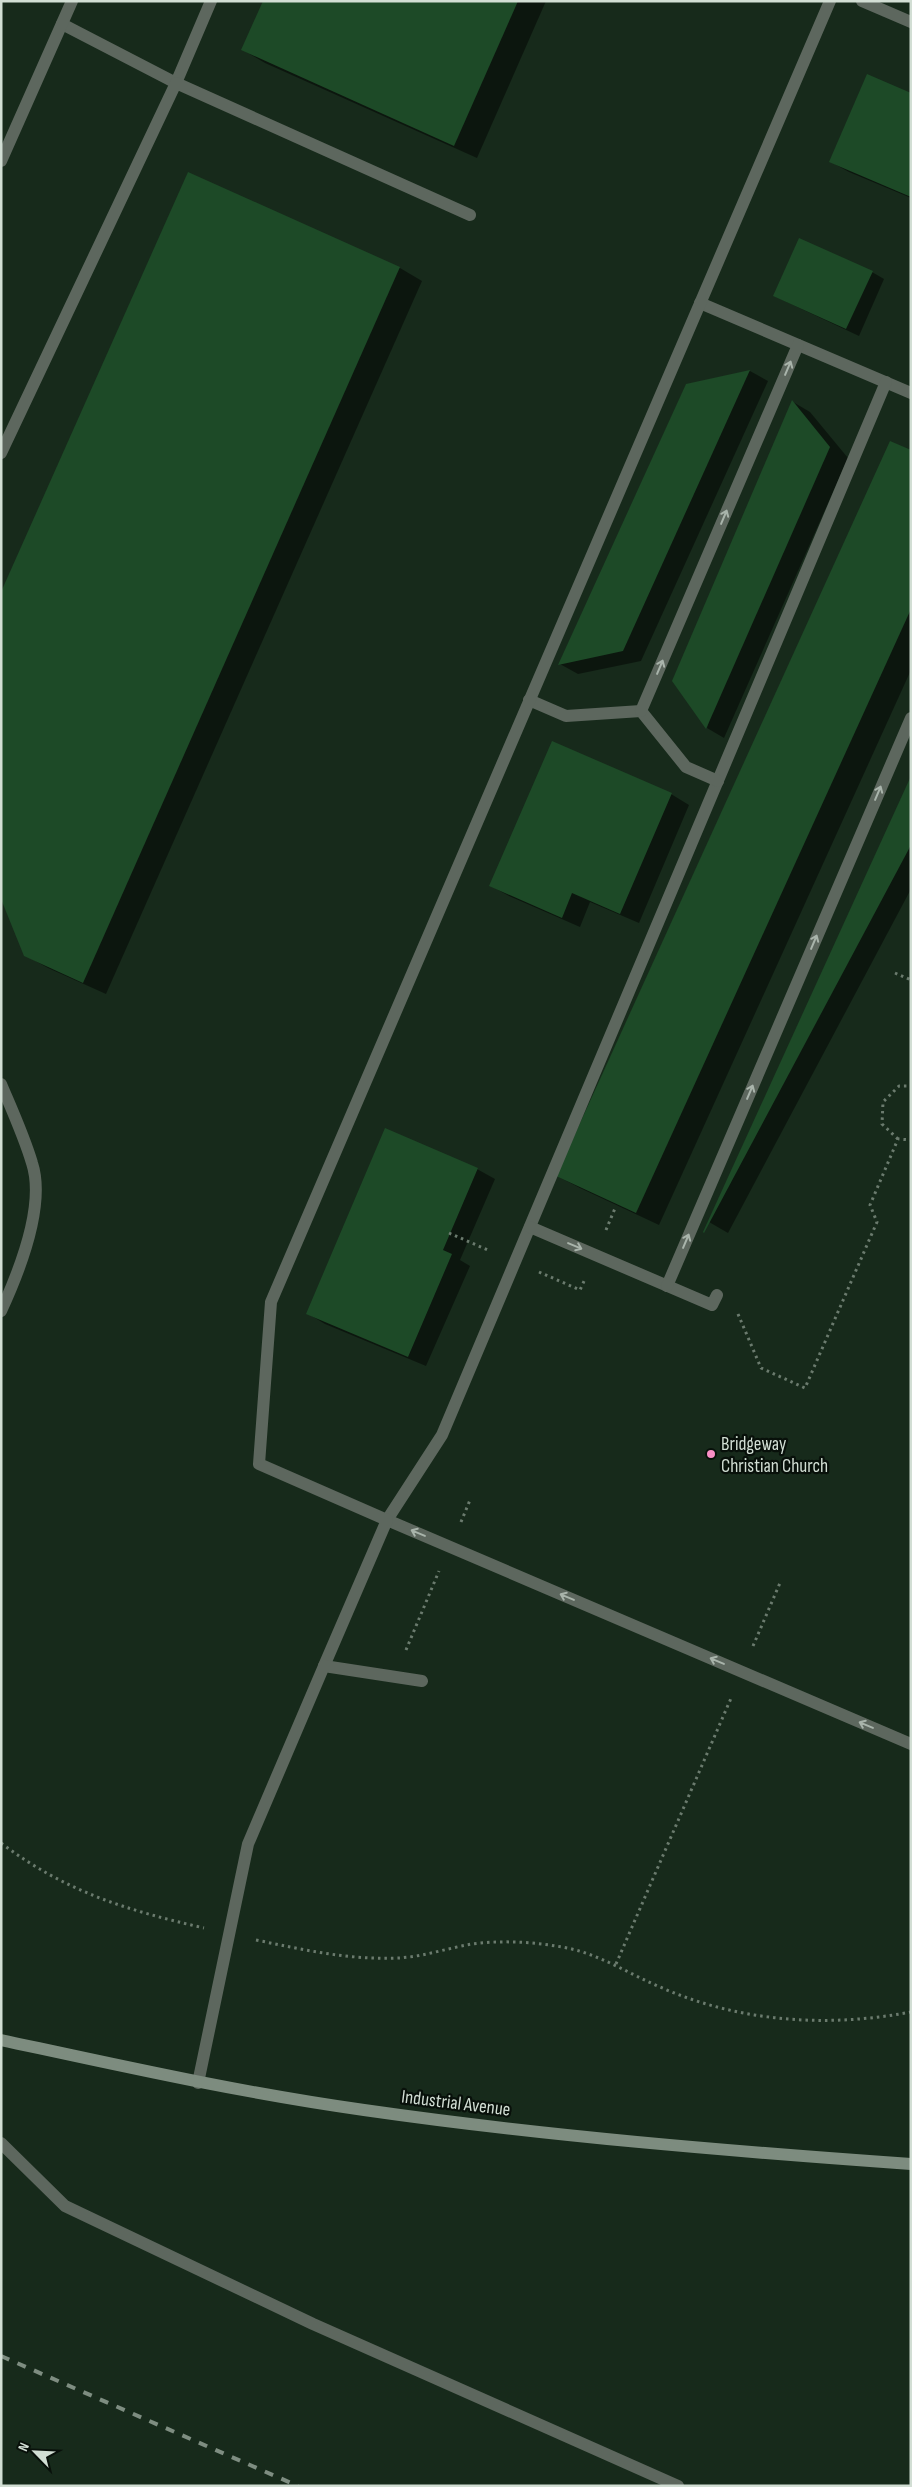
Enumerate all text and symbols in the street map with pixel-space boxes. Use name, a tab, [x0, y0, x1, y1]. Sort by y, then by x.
one-way arrow	[784, 361, 794, 376]
one-way arrow	[720, 510, 730, 525]
one-way arrow	[656, 660, 666, 675]
one-way arrow	[874, 786, 884, 801]
one-way arrow	[810, 935, 820, 950]
one-way arrow	[746, 1085, 756, 1100]
one-way arrow	[682, 1234, 692, 1249]
one-way arrow	[567, 1242, 582, 1252]
place label: Bridgeway Christian Church	[721, 1433, 828, 1478]
marker: Bridgeway Christian Church	[705, 1448, 717, 1460]
one-way arrow	[411, 1528, 426, 1537]
one-way arrow	[560, 1591, 575, 1601]
one-way arrow	[710, 1655, 725, 1665]
one-way arrow	[859, 1719, 874, 1729]
street label: Industrial Avenue	[400, 2085, 512, 2122]
north arrow	[10, 2427, 60, 2477]
text: N	[14, 2440, 33, 2454]

